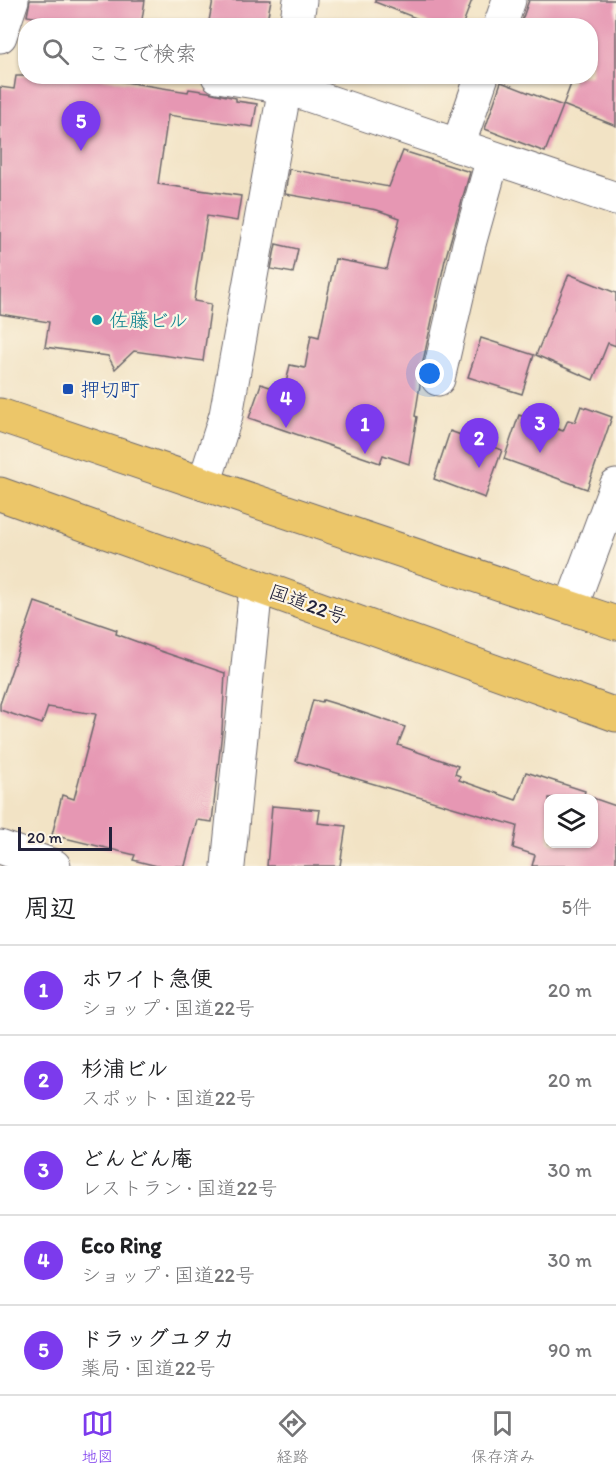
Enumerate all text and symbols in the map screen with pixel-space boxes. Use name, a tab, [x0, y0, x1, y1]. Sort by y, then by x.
search box	[18, 18, 598, 84]
icon: search	[39, 35, 72, 68]
text: ここで検索	[87, 40, 197, 67]
pin: 5	[62, 102, 100, 151]
place label: 佐藤ビル	[109, 308, 189, 332]
marker: 佐藤ビル	[90, 313, 104, 327]
your location	[415, 359, 444, 388]
place label: 押切町	[80, 377, 140, 401]
pin: 4	[266, 378, 306, 428]
marker: 押切町	[61, 382, 75, 396]
pin: 1	[346, 404, 385, 454]
pin: 3	[520, 404, 560, 453]
pin: 2	[460, 418, 498, 468]
street label: 国道22号	[266, 579, 350, 629]
map controls	[544, 794, 598, 848]
button: layers	[544, 794, 598, 848]
scale bar	[18, 824, 112, 852]
text: 20 m	[27, 828, 62, 847]
text: 周辺	[24, 892, 76, 924]
text: 5件	[562, 895, 592, 919]
text: ホワイト急便	[81, 965, 213, 992]
text: 1	[39, 978, 48, 1002]
text: 20 m	[548, 978, 592, 1002]
text: ショップ · 国道22号	[81, 996, 255, 1020]
text: 杉浦ビル	[81, 1055, 169, 1082]
text: 2	[38, 1068, 49, 1092]
text: 20 m	[548, 1068, 592, 1092]
text: スポット · 国道22号	[81, 1086, 256, 1110]
text: どんどん庵	[81, 1145, 193, 1172]
text: 3	[38, 1158, 49, 1182]
text: 30 m	[547, 1158, 592, 1182]
text: レストラン · 国道22号	[81, 1176, 277, 1200]
text: Eco Ring	[81, 1232, 162, 1259]
text: 4	[37, 1248, 50, 1272]
text: 30 m	[547, 1248, 592, 1272]
text: ショップ · 国道22号	[81, 1263, 255, 1287]
text: ドラッグユタカ	[81, 1325, 235, 1352]
text: 5	[38, 1338, 49, 1362]
text: 90 m	[548, 1338, 592, 1362]
text: 薬局 · 国道22号	[81, 1356, 216, 1380]
tab: 地図	[81, 1407, 114, 1467]
tab: 経路	[276, 1407, 309, 1467]
tab: 保存済み	[471, 1407, 535, 1467]

